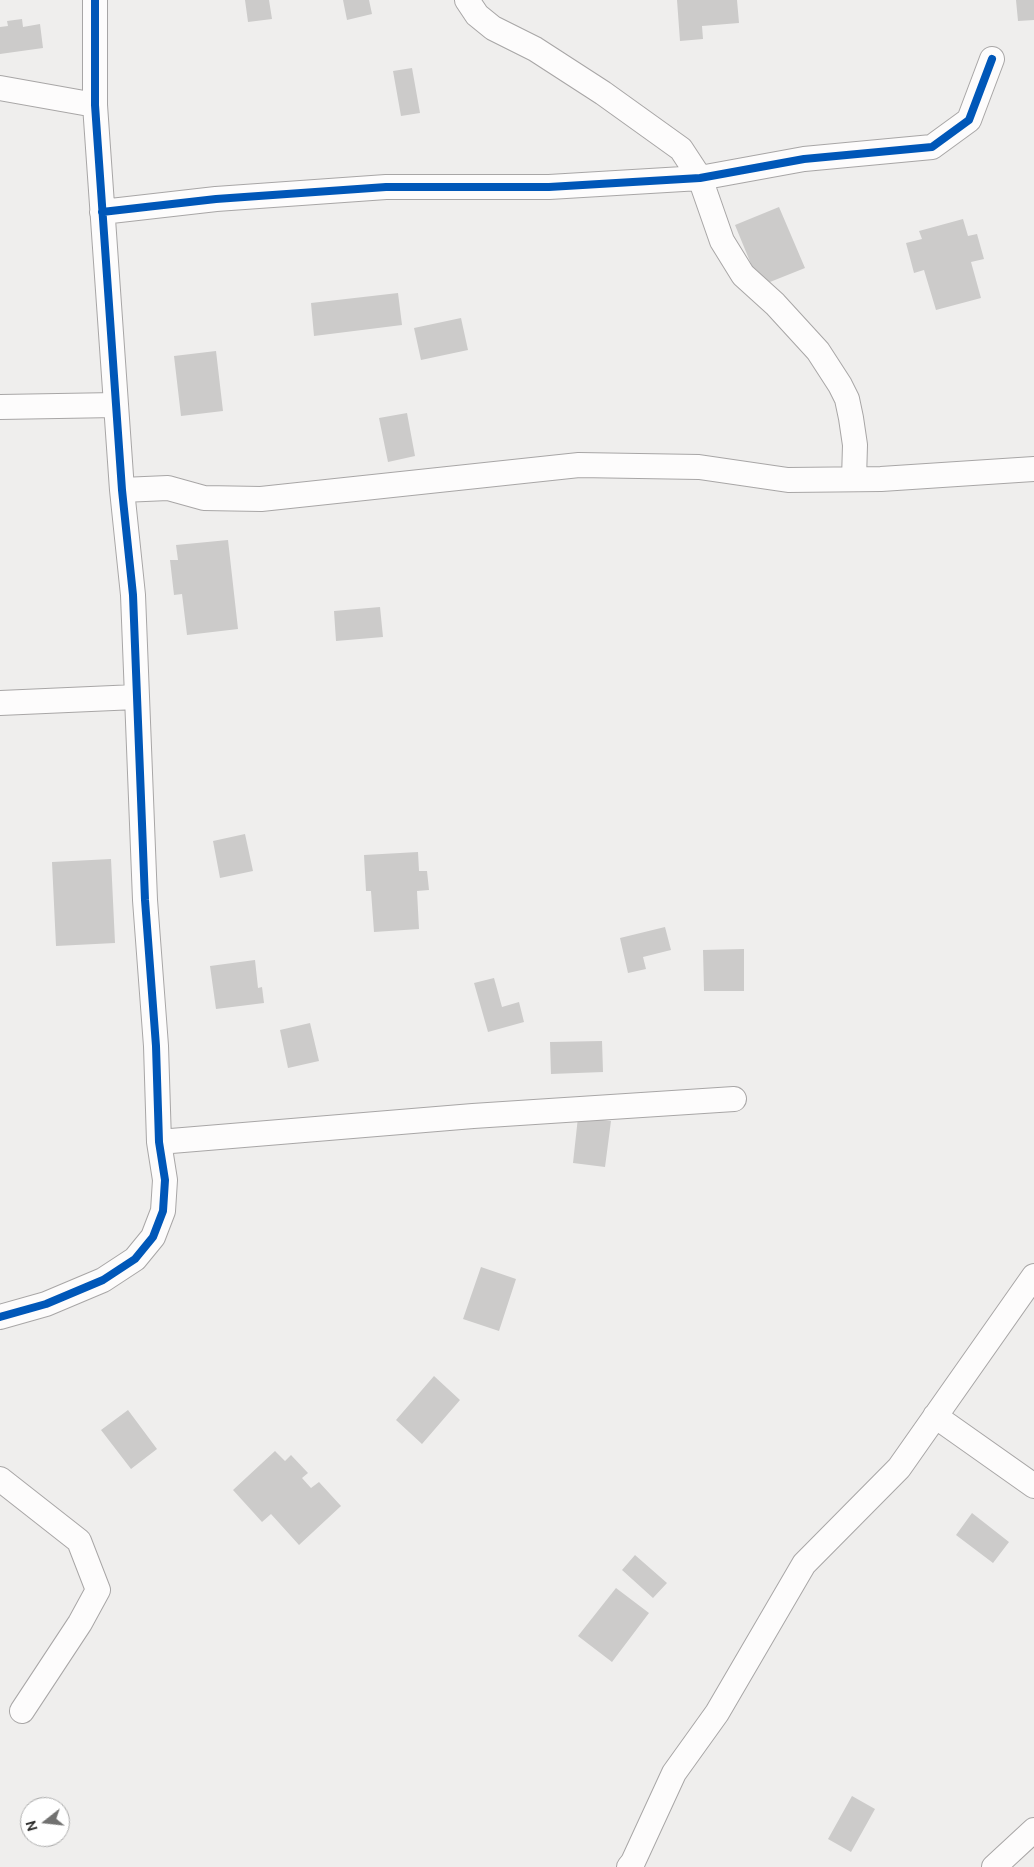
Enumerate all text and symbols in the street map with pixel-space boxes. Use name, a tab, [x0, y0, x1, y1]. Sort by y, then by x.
north arrow	[20, 1797, 70, 1847]
text: N	[22, 1819, 41, 1833]

